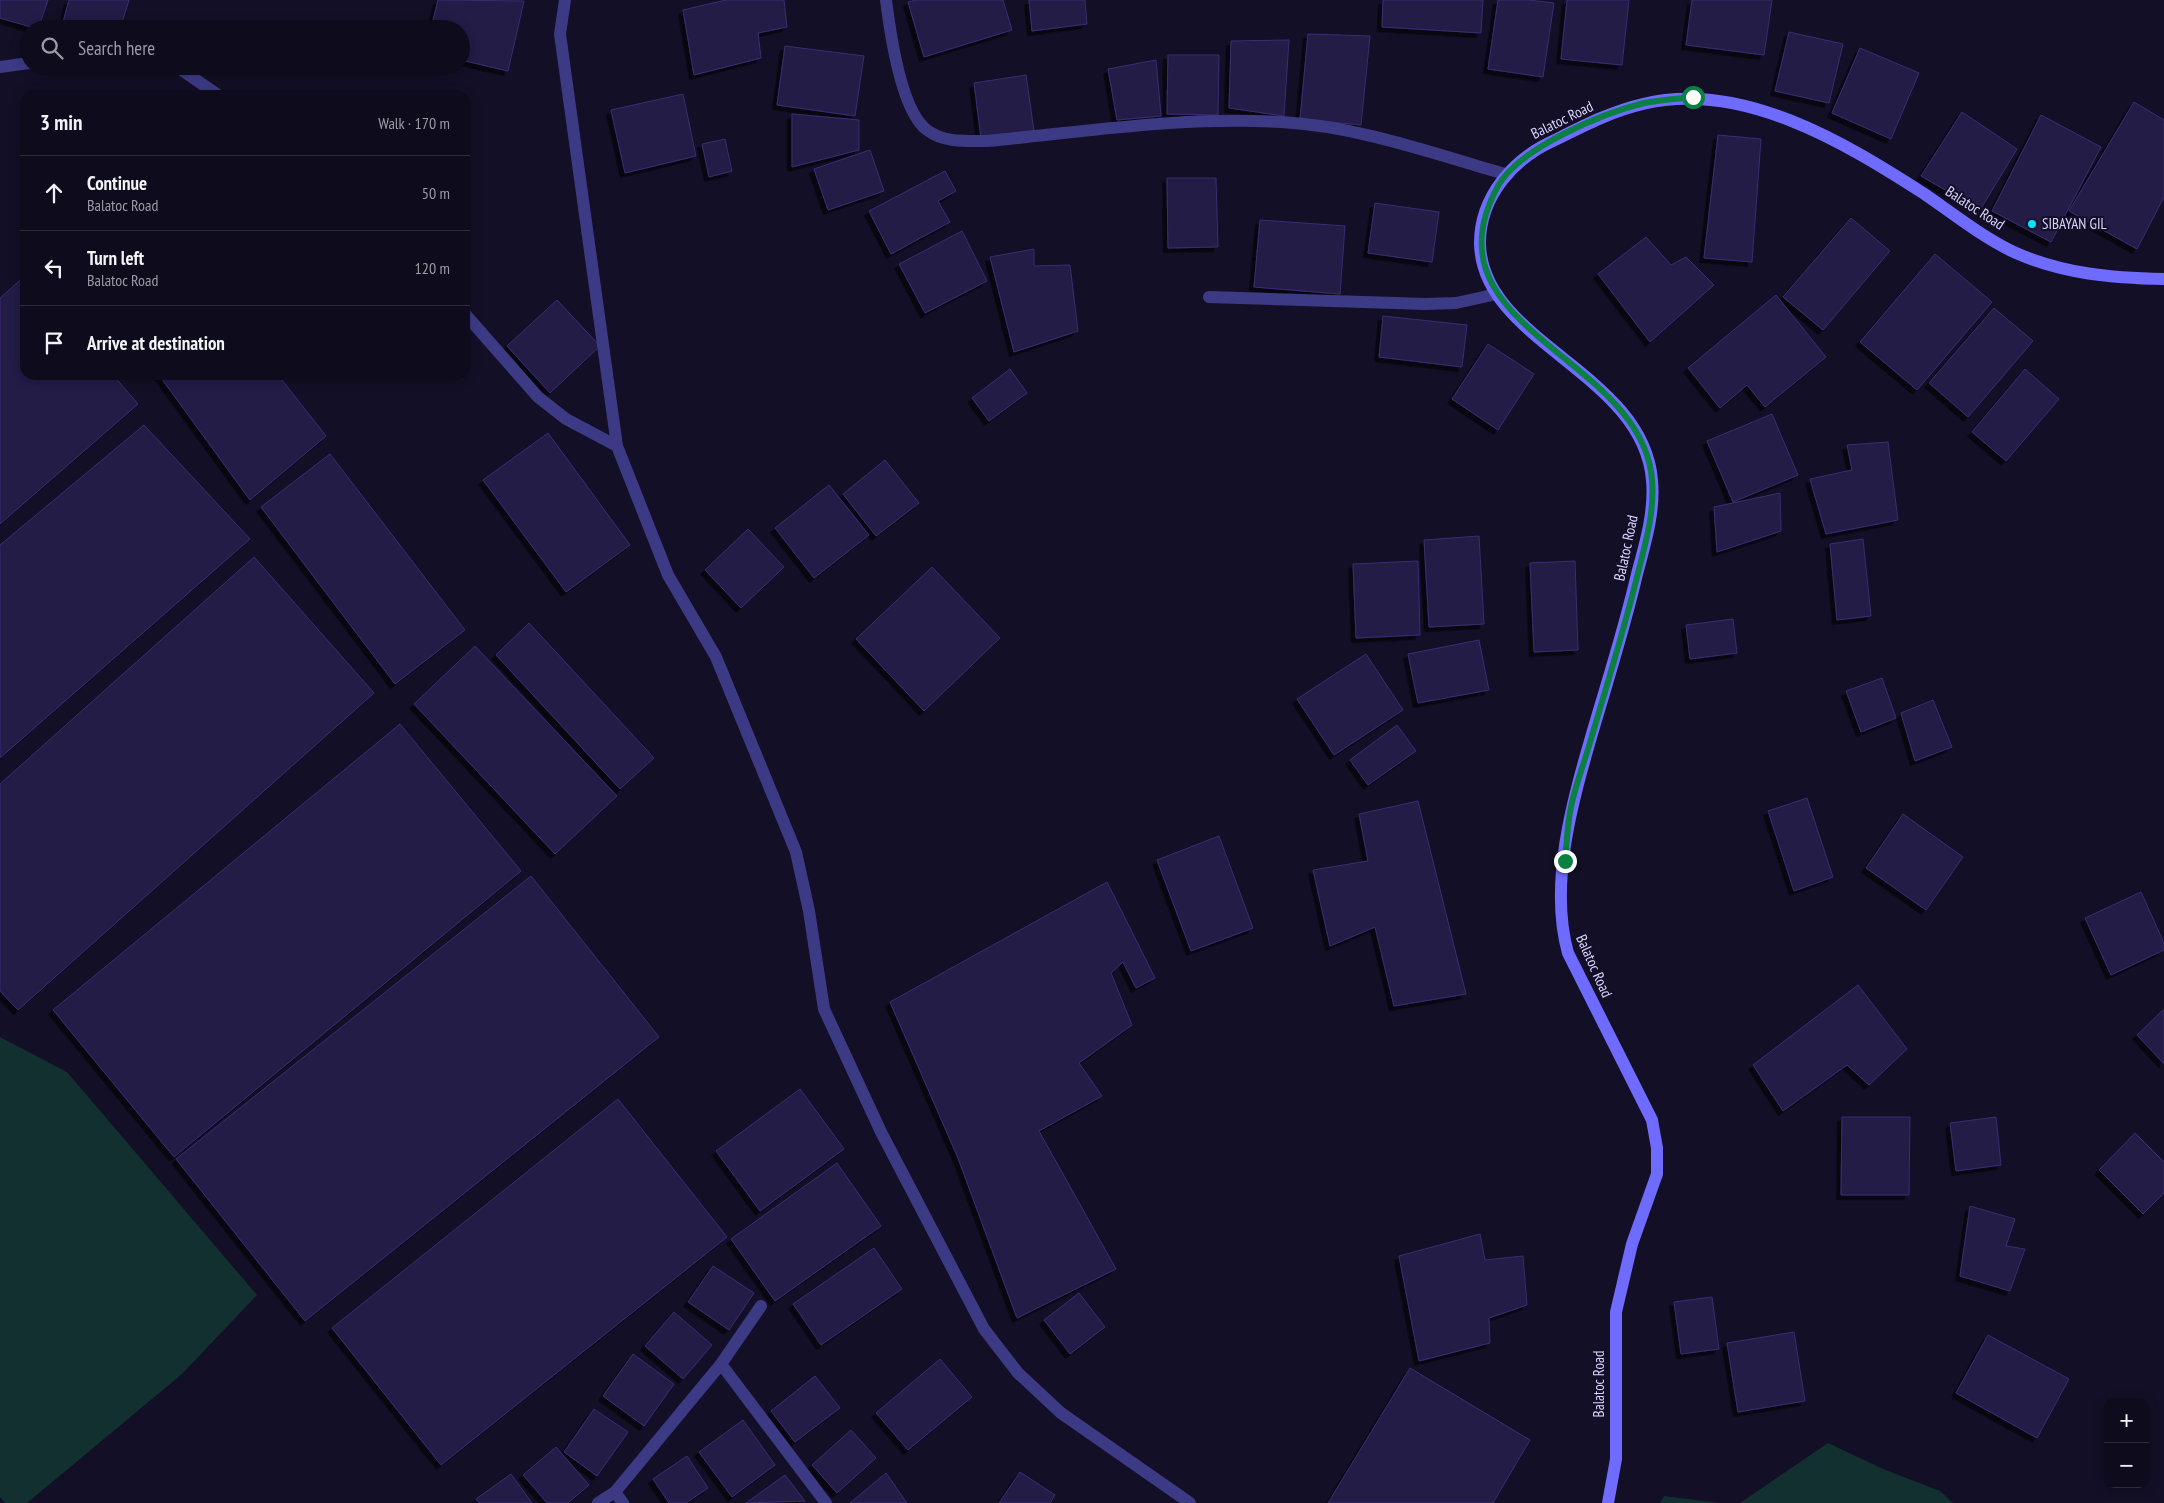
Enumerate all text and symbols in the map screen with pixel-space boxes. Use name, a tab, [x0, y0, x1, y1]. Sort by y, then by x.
search box	[20, 20, 470, 75]
icon: search	[38, 34, 66, 62]
text: Search here	[78, 36, 155, 60]
route start	[1682, 86, 1705, 109]
street label: Balatoc Road	[1528, 96, 1596, 143]
text: 3 min	[40, 109, 82, 136]
text: Walk · 170 m	[378, 113, 450, 133]
text: Continue	[87, 171, 147, 195]
icon: ahead	[40, 179, 68, 207]
street label: Balatoc Road	[1942, 181, 2008, 234]
text: 50 m	[422, 183, 450, 203]
text: Balatoc Road	[87, 195, 158, 215]
place label: SIBAYAN GIL	[2042, 214, 2107, 233]
marker: SIBAYAN GIL	[2026, 218, 2038, 230]
text: Turn left	[87, 246, 144, 270]
icon: left	[40, 254, 68, 282]
text: 120 m	[415, 258, 450, 278]
text: Balatoc Road	[87, 270, 158, 290]
icon: arrive	[40, 329, 68, 357]
text: Arrive at destination	[87, 331, 225, 355]
street label: Balatoc Road	[1609, 513, 1642, 583]
route end	[1554, 850, 1577, 873]
street label: Balatoc Road	[1572, 931, 1617, 1000]
street label: Balatoc Road	[1589, 1351, 1608, 1417]
map controls	[2104, 1398, 2149, 1488]
button: +	[2104, 1398, 2149, 1443]
button: −	[2104, 1443, 2149, 1488]

